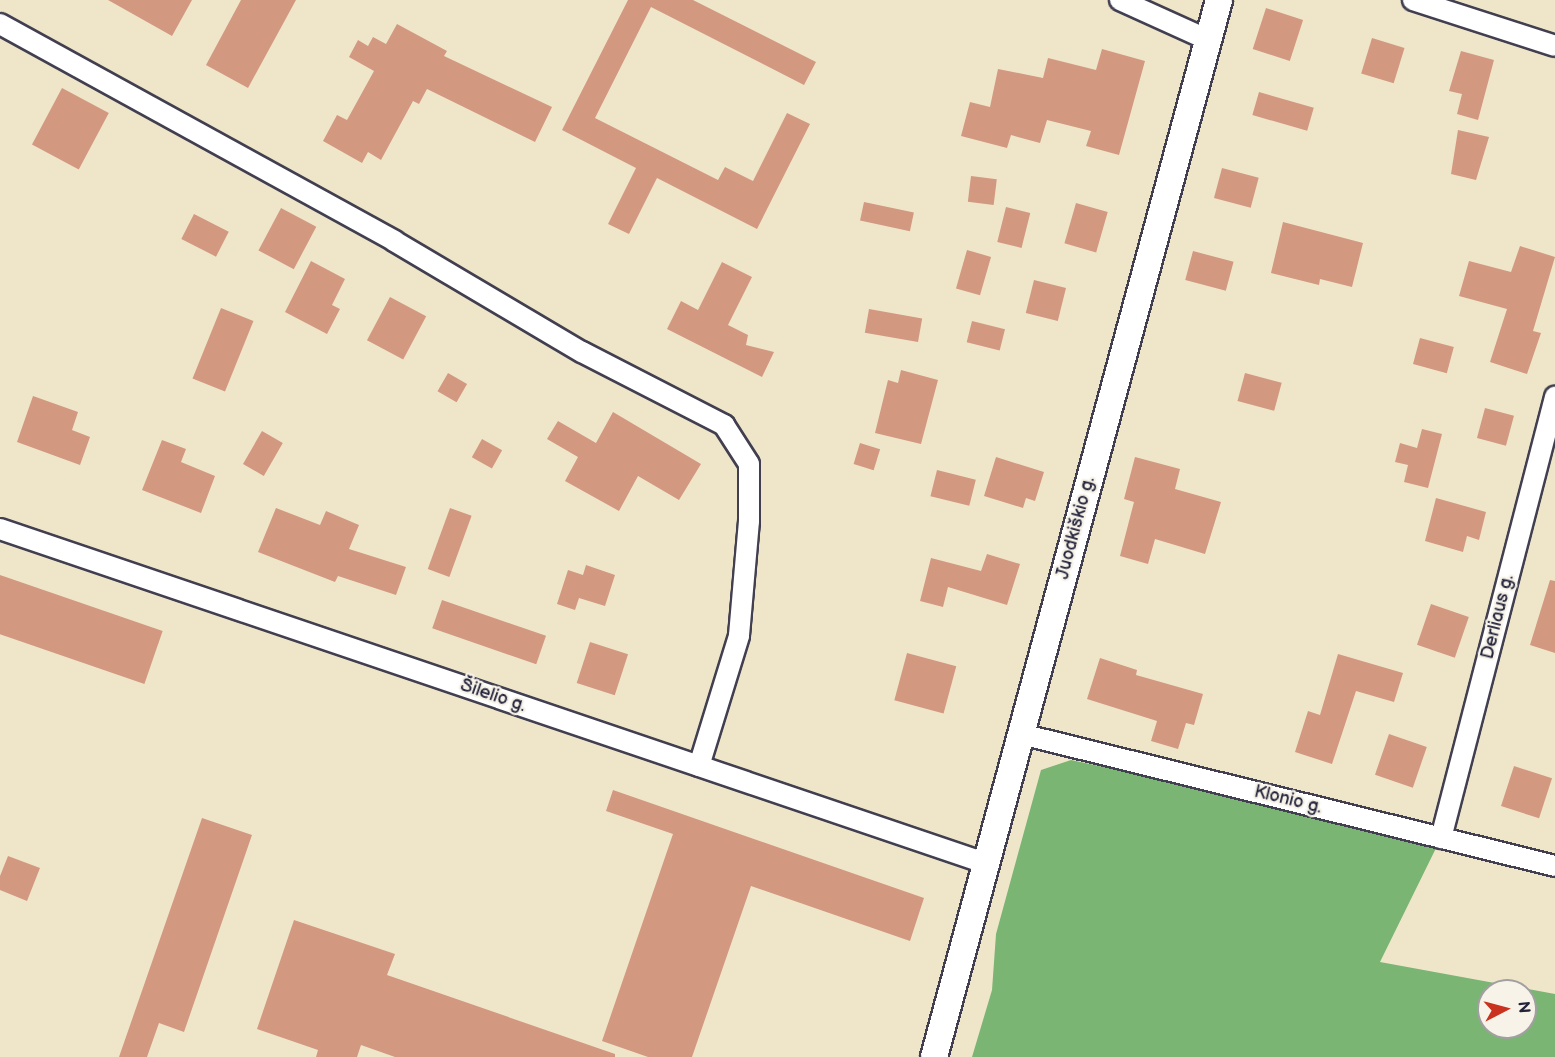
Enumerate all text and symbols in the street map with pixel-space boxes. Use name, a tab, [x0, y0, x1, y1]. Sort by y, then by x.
street label: Juodkiškio g.	[1052, 475, 1100, 581]
street label: Derliaus g.	[1477, 573, 1519, 661]
street label: Šilelio g.	[457, 675, 529, 717]
street label: Klonio g.	[1252, 781, 1324, 819]
north arrow	[1477, 979, 1537, 1039]
text: N	[1513, 1000, 1533, 1014]

